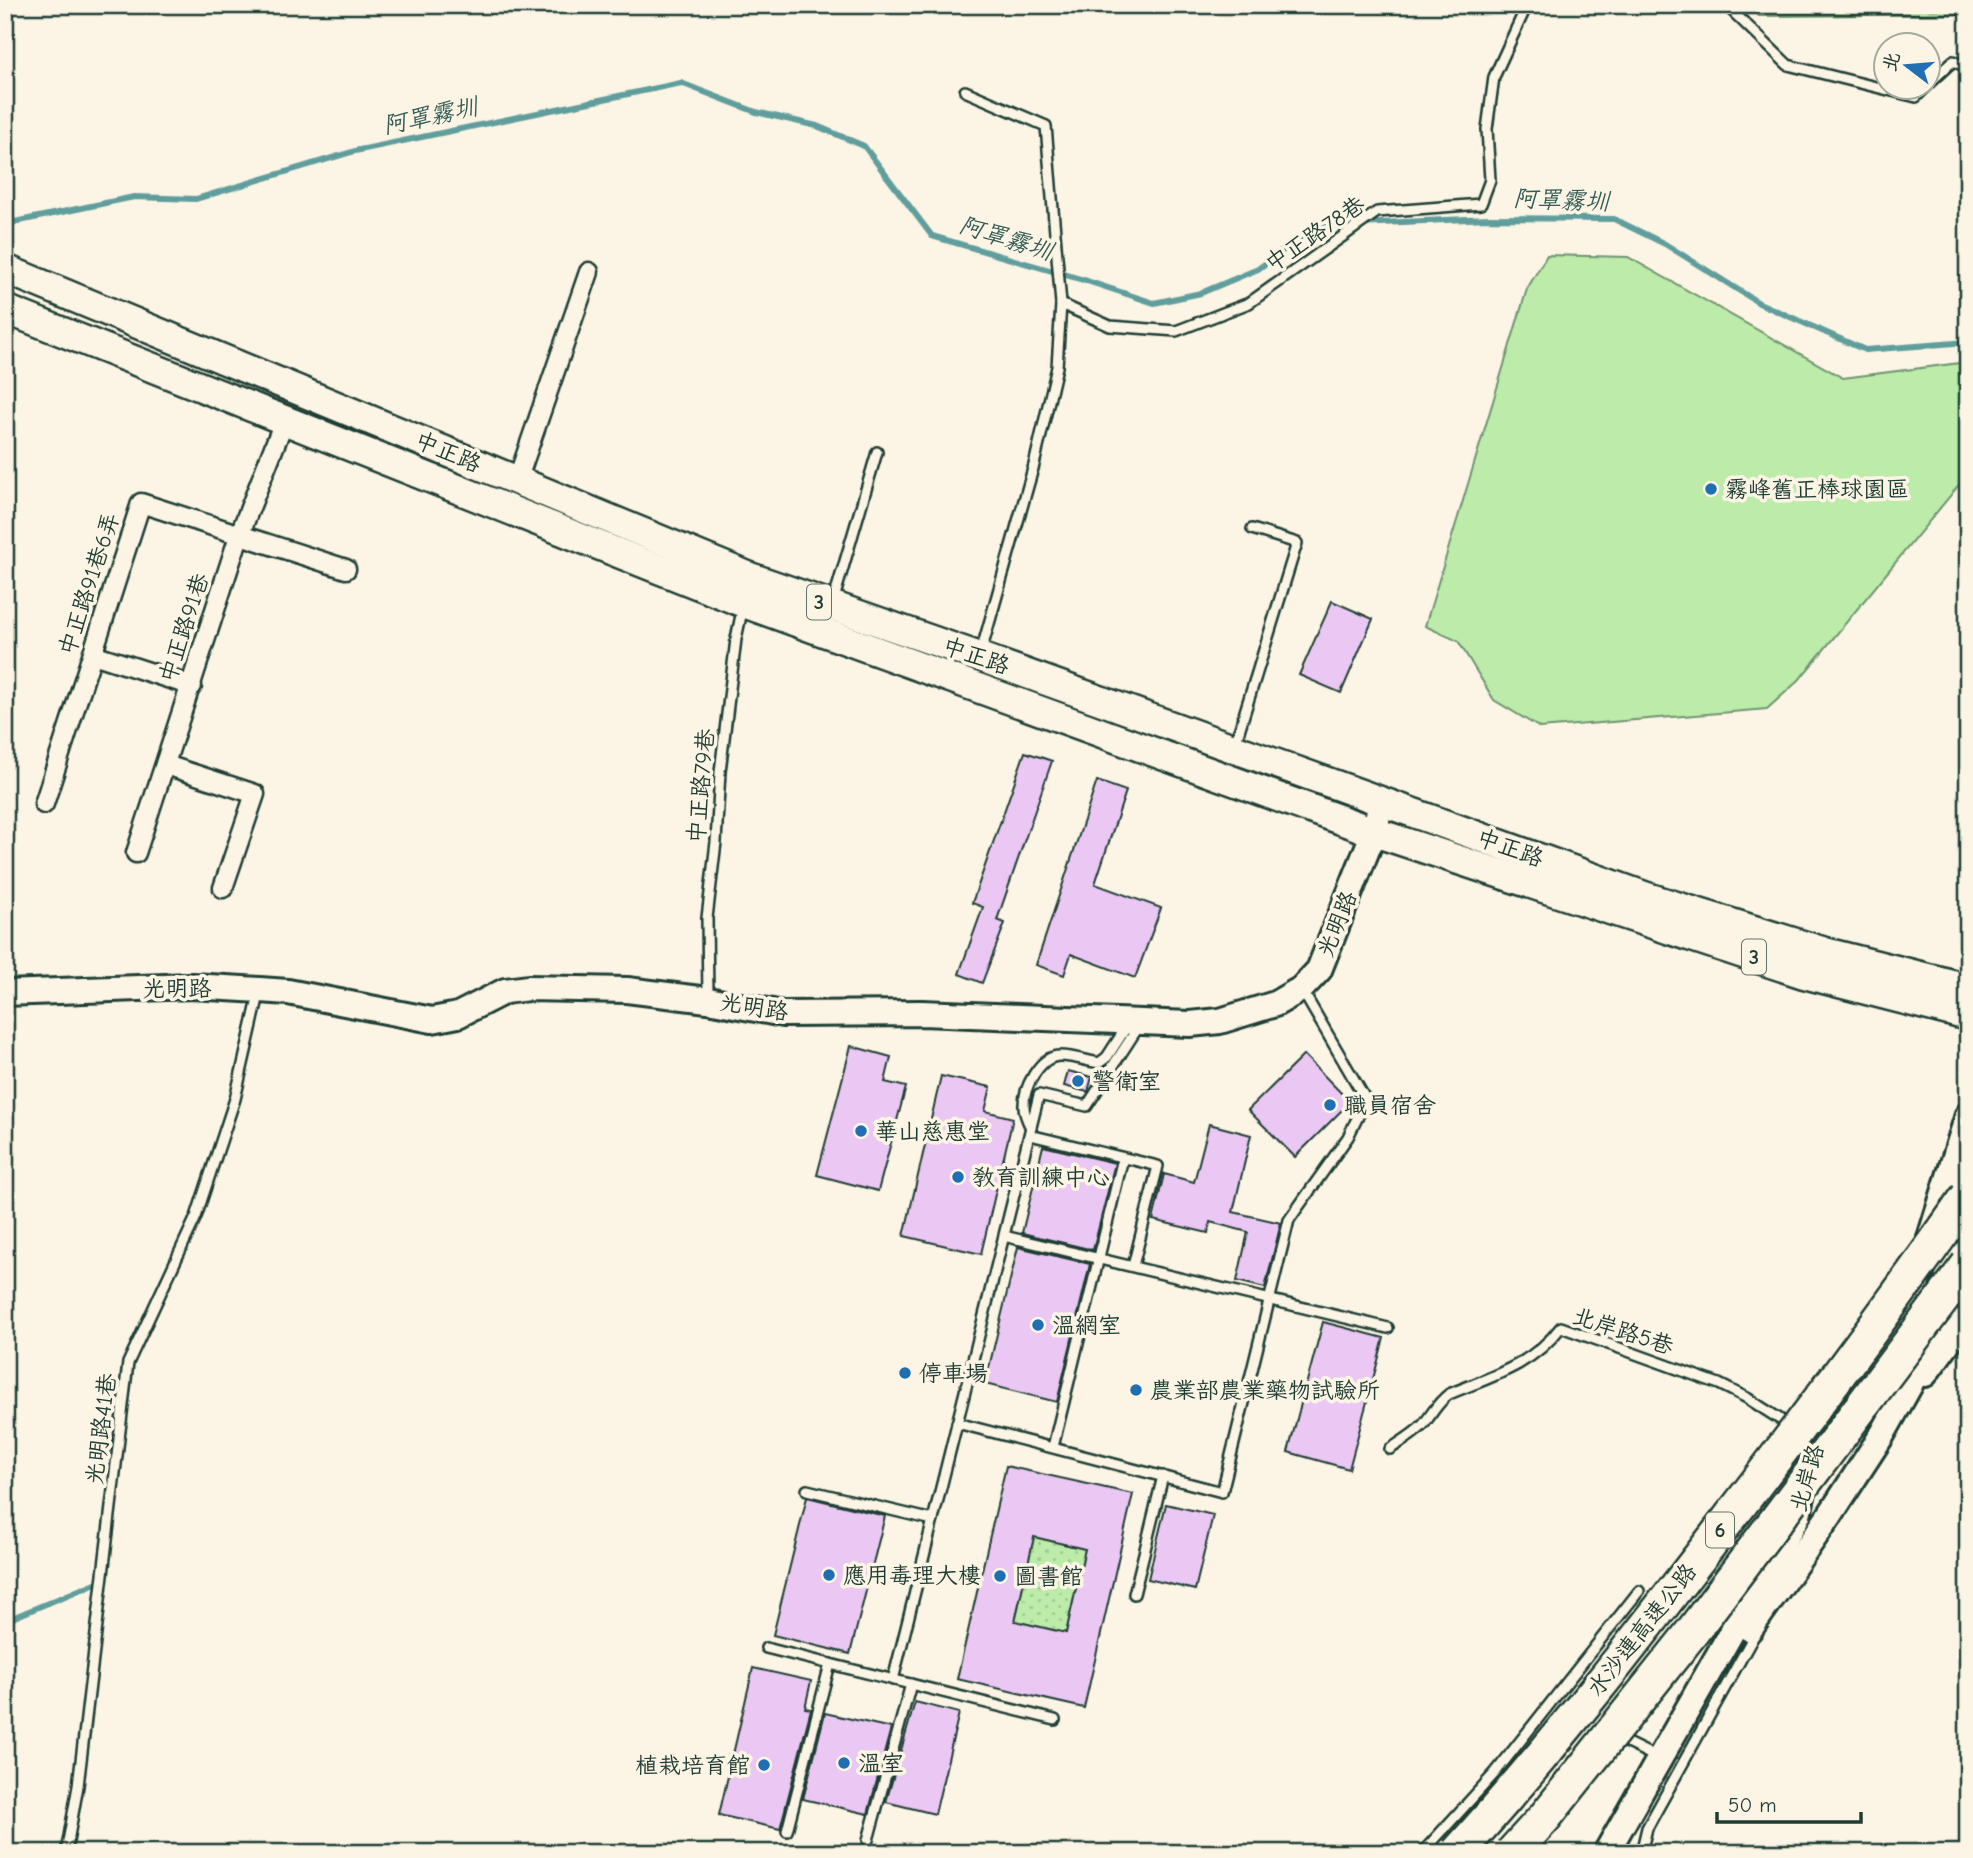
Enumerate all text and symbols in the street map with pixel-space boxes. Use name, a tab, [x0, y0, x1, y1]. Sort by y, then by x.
north arrow	[1871, 32, 1941, 102]
text: 北	[1878, 49, 1905, 74]
water label: 阿罩霧圳	[380, 92, 483, 140]
water label: 阿罩霧圳	[1513, 184, 1612, 216]
street label: 中正路78巷	[1260, 190, 1371, 277]
water label: 阿罩霧圳	[956, 211, 1059, 266]
street label: 中正路	[411, 426, 485, 478]
place label: 霧峰舊正棒球園區	[1725, 476, 1909, 503]
marker: 霧峰舊正棒球園區	[1703, 481, 1719, 497]
street label: 中正路91巷6弄	[53, 509, 125, 659]
street label: 中正路91巷	[154, 569, 215, 686]
road number: 3	[807, 584, 831, 620]
street label: 中正路	[939, 632, 1013, 680]
street label: 中正路79巷	[683, 727, 720, 844]
street label: 中正路	[1473, 824, 1547, 872]
street label: 光明路	[1312, 887, 1362, 961]
road number: 3	[1742, 940, 1766, 974]
street label: 光明路	[143, 975, 212, 1002]
street label: 光明路	[718, 988, 790, 1026]
place label: 警衛室	[1092, 1068, 1161, 1095]
marker: 警衛室	[1070, 1073, 1086, 1089]
place label: 職員宿舍	[1344, 1092, 1436, 1119]
marker: 職員宿舍	[1322, 1097, 1338, 1113]
place label: 華山慈惠堂	[875, 1118, 990, 1145]
marker: 華山慈惠堂	[853, 1123, 869, 1139]
place label: 教育訓練中心	[972, 1164, 1110, 1191]
marker: 教育訓練中心	[950, 1169, 966, 1185]
street label: 北岸路5巷	[1569, 1302, 1678, 1360]
place label: 溫網室	[1052, 1312, 1121, 1339]
marker: 溫網室	[1030, 1317, 1046, 1333]
place label: 停車場	[919, 1360, 988, 1387]
marker: 停車場	[897, 1365, 913, 1381]
street label: 光明路41巷	[81, 1371, 121, 1486]
place label: 農業部農業藥物試驗所	[1150, 1377, 1380, 1404]
marker: 農業部農業藥物試驗所	[1128, 1382, 1144, 1398]
street label: 北岸路	[1785, 1441, 1829, 1515]
road number: 6	[1706, 1512, 1734, 1548]
street label: 水沙連高速公路	[1582, 1558, 1702, 1702]
place label: 應用毒理大樓	[843, 1562, 981, 1589]
place label: 圖書館	[1014, 1563, 1083, 1590]
marker: 應用毒理大樓	[821, 1567, 837, 1583]
marker: 圖書館	[992, 1568, 1008, 1584]
place label: 溫室	[858, 1750, 904, 1777]
place label: 植栽培育館	[635, 1752, 750, 1779]
marker: 溫室	[836, 1755, 852, 1771]
marker: 植栽培育館	[756, 1757, 772, 1773]
scale bar	[1717, 1781, 1861, 1825]
text: 50 m	[1728, 1793, 1777, 1817]

